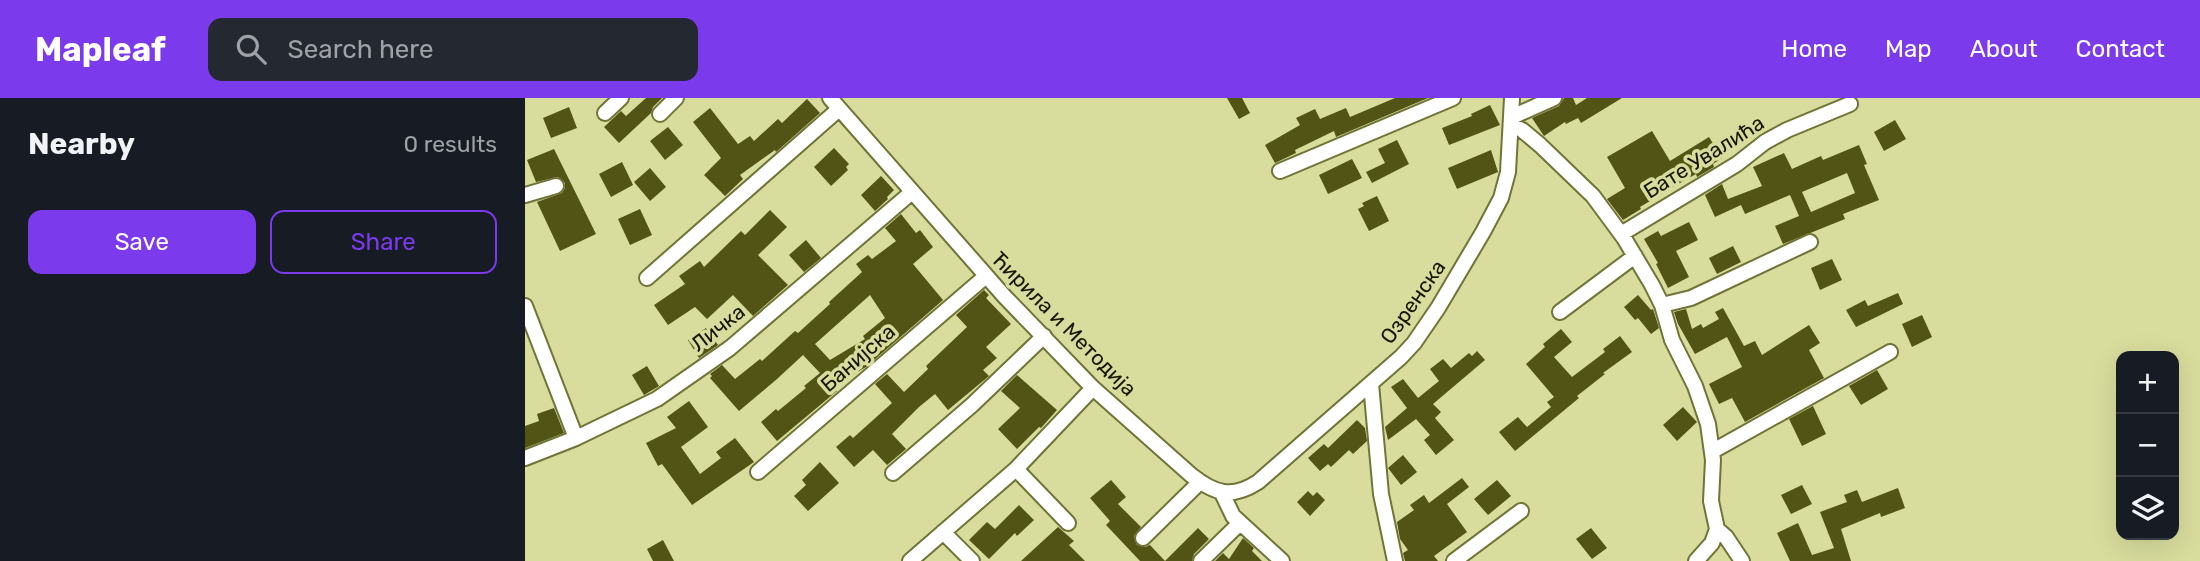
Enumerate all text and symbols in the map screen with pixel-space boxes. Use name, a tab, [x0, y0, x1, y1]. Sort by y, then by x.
search box	[208, 18, 698, 81]
text: Mapleaf	[35, 30, 166, 69]
icon: search	[232, 30, 270, 68]
text: Search here	[288, 34, 433, 65]
text: Home	[1781, 35, 1847, 63]
text: Map	[1885, 35, 1932, 63]
text: About	[1970, 35, 2038, 63]
text: Contact	[2076, 35, 2165, 63]
street label: Бате Увалића	[1639, 110, 1769, 204]
text: Nearby	[28, 126, 135, 162]
text: 0 results	[403, 130, 497, 158]
button: Save	[28, 210, 256, 274]
button: Share	[270, 210, 497, 274]
street label: Ћирила и Методија	[987, 246, 1142, 401]
street label: Озренска	[1375, 255, 1451, 348]
street label: Личка	[686, 299, 750, 357]
street label: Банијска	[815, 319, 900, 397]
map controls	[2116, 351, 2179, 540]
button: +	[2116, 351, 2179, 414]
button: −	[2116, 414, 2179, 477]
button: layers	[2116, 477, 2179, 540]

